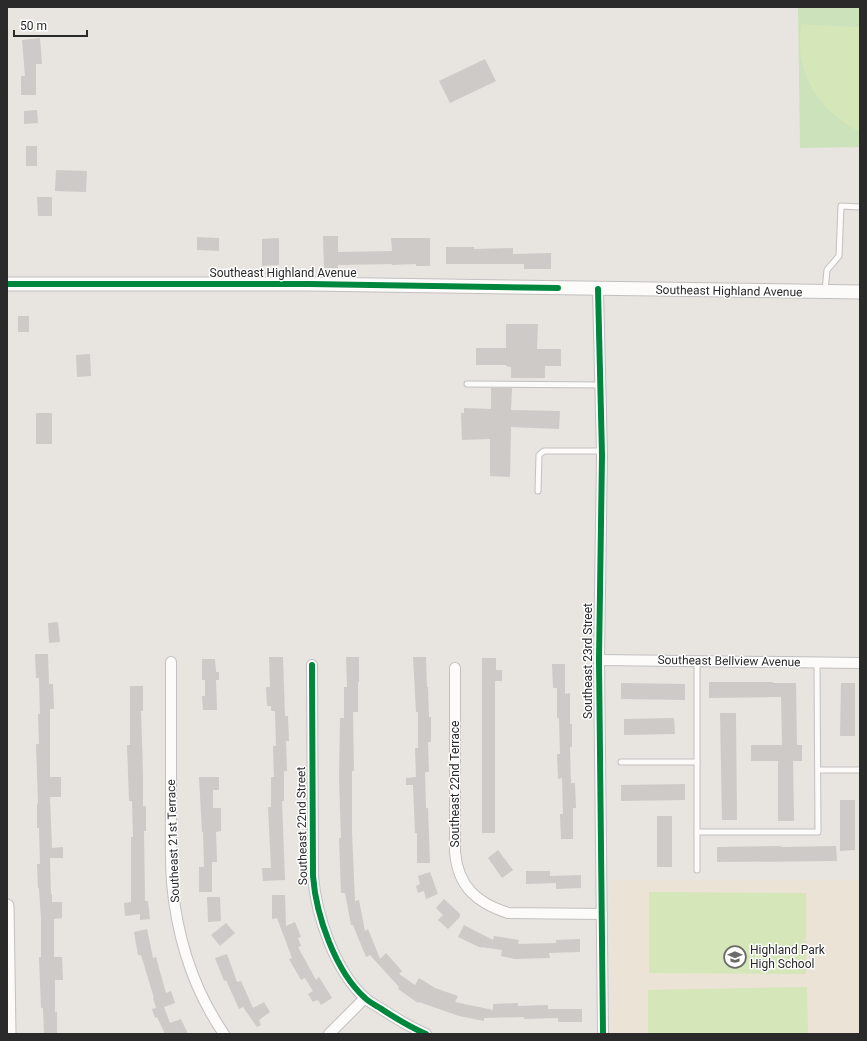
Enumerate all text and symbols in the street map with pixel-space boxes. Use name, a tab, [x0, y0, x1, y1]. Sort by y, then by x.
scale bar	[14, 12, 87, 38]
text: 50 m	[20, 19, 47, 33]
street label: Southeast Highland Avenue	[210, 266, 357, 280]
street label: Southeast Highland Avenue	[655, 283, 803, 299]
street label: Southeast 23rd Street	[581, 603, 595, 719]
street label: Southeast Bellview Avenue	[657, 653, 801, 669]
street label: Southeast 22nd Terrace	[448, 721, 462, 847]
street label: Southeast 22nd Street	[294, 767, 310, 885]
street label: Southeast 21st Terrace	[164, 779, 182, 903]
place label: Highland Park High School	[750, 943, 826, 971]
school or university icon: Highland Park High School	[722, 944, 748, 970]

